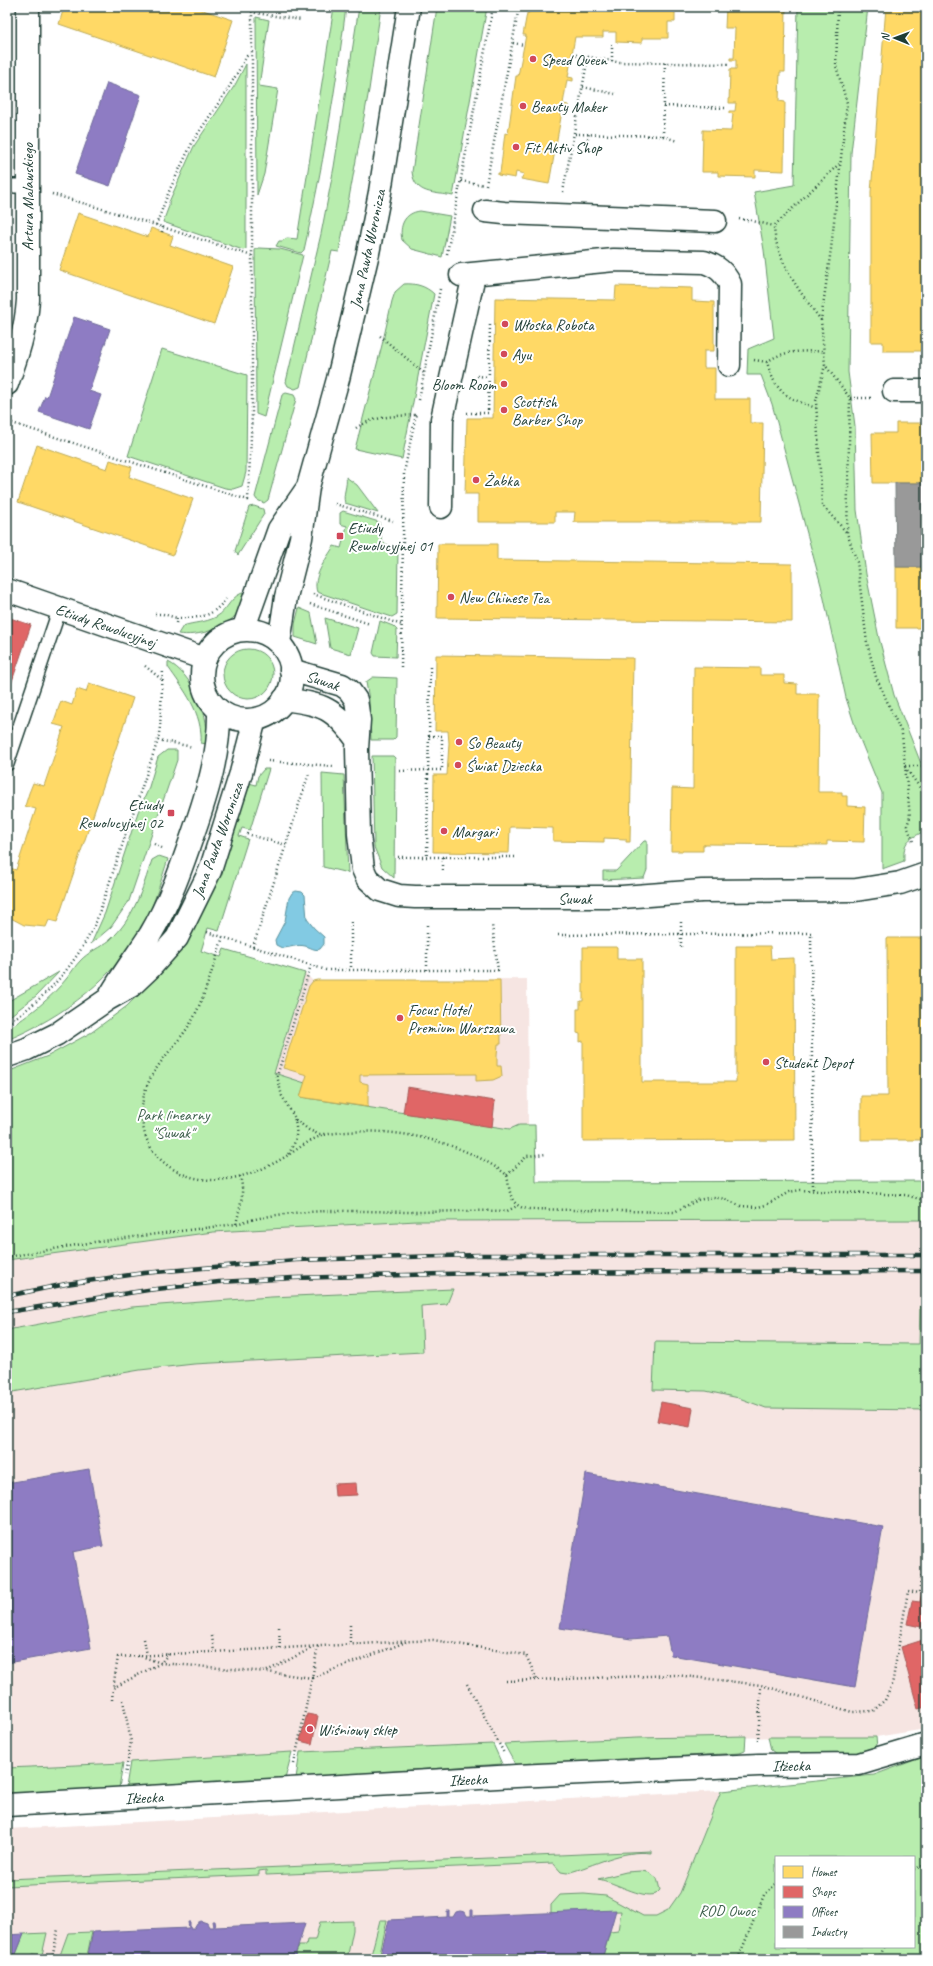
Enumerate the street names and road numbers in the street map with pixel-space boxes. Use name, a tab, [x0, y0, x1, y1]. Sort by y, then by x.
street label: Artura Malawskiego	[18, 142, 38, 251]
street label: Jana Pawła Woronicza	[345, 186, 391, 312]
street label: Etiudy Rewolucyjnej	[53, 599, 160, 653]
street label: Suwak	[303, 666, 343, 696]
street label: Jana Pawła Woronicza	[187, 778, 249, 902]
street label: Suwak	[558, 889, 593, 909]
street label: Iłżecka	[772, 1756, 812, 1776]
street label: Iłżecka	[448, 1769, 489, 1791]
street label: Iłżecka	[124, 1787, 165, 1809]

